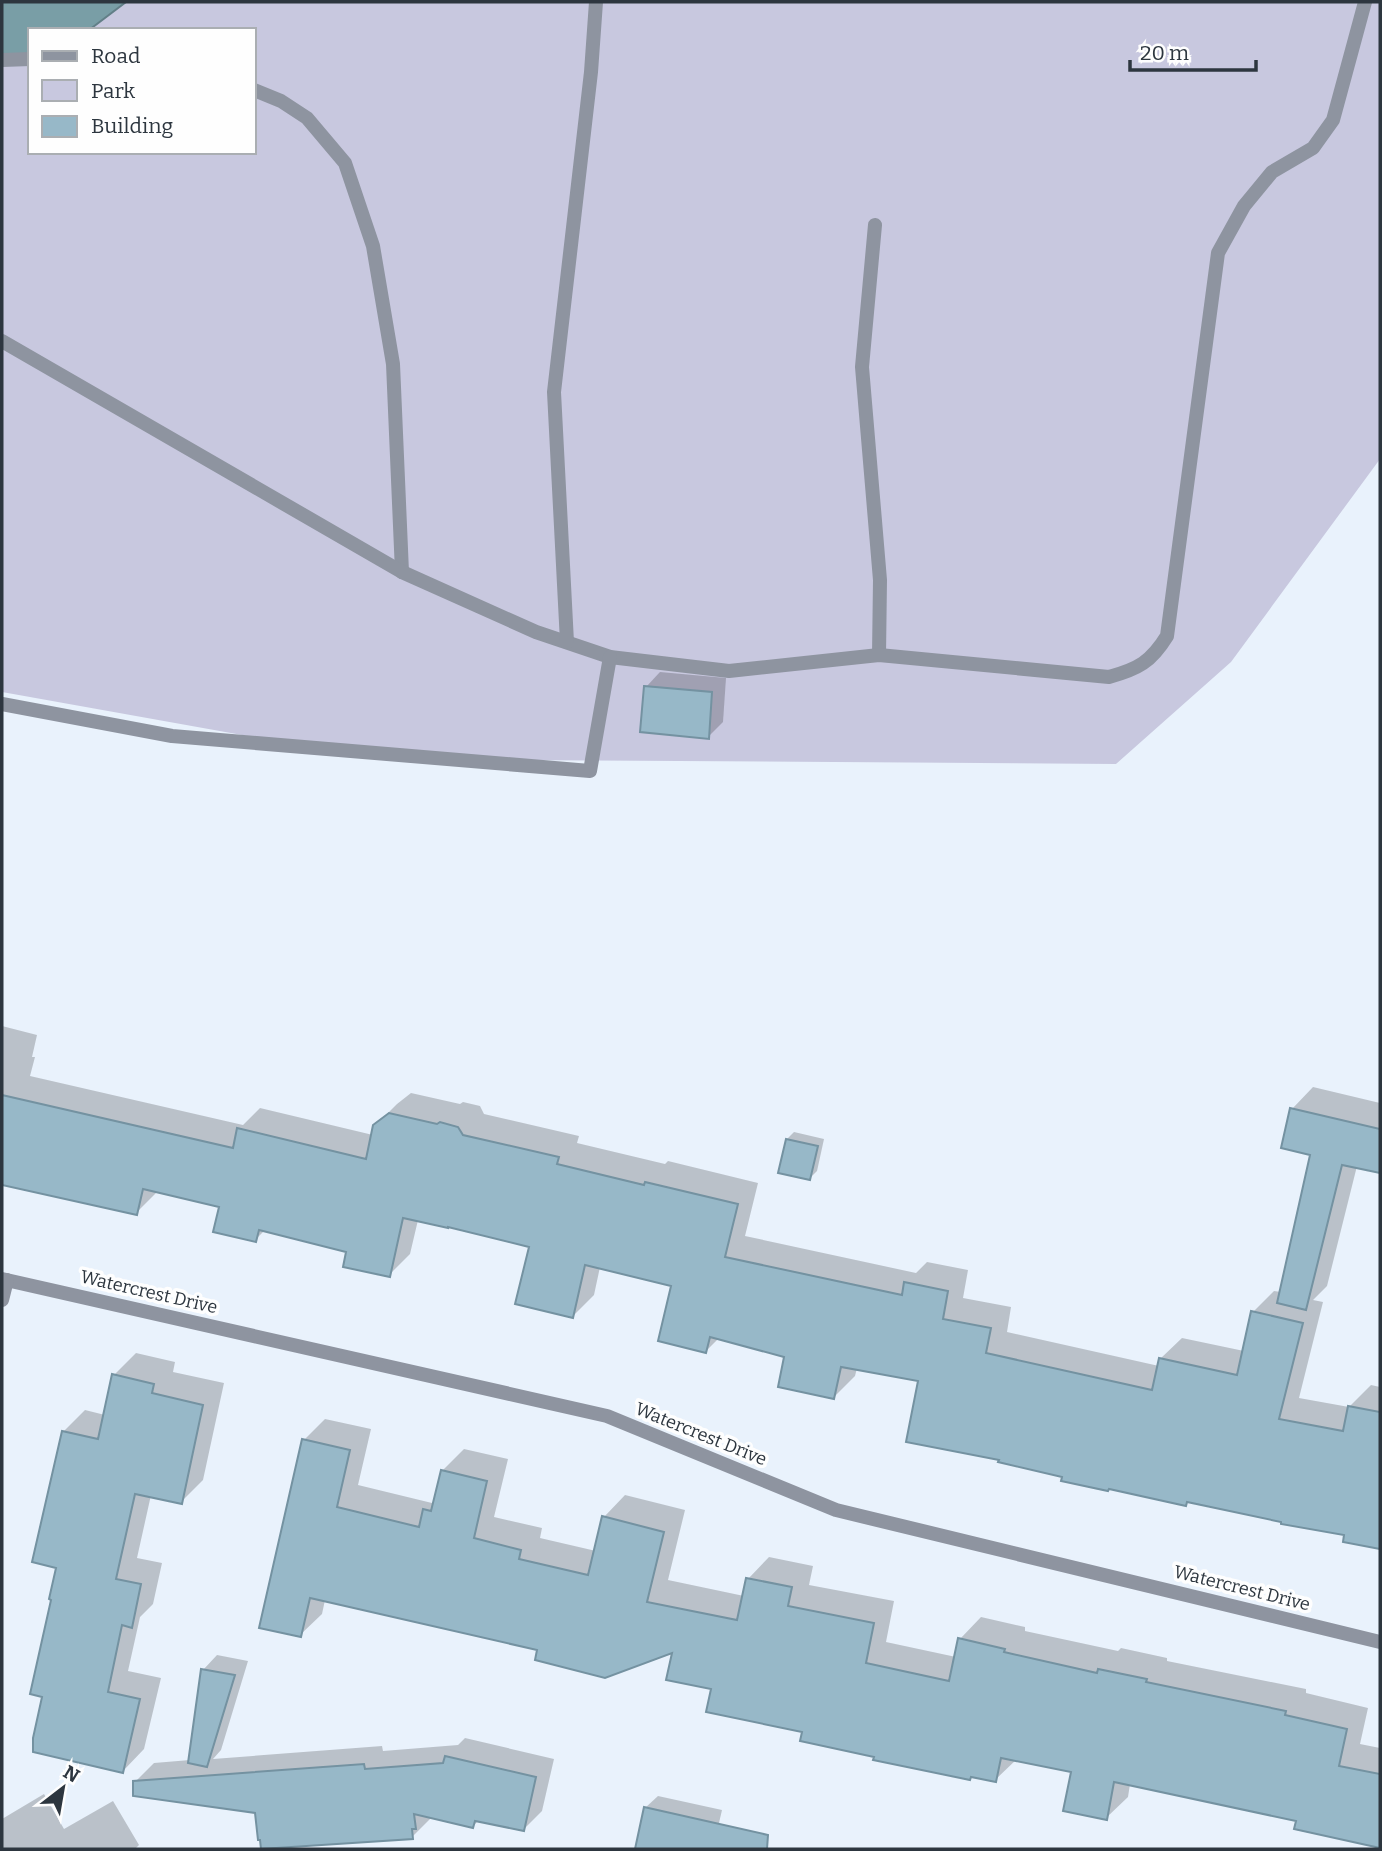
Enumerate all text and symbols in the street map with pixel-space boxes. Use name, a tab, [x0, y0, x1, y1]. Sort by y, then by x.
legend	[28, 28, 256, 154]
scale bar	[1130, 28, 1256, 72]
text: 20 m	[1140, 40, 1189, 66]
text: Road	[91, 43, 140, 69]
text: Park	[91, 78, 135, 104]
text: Building	[91, 113, 174, 139]
street label: Watercrest Drive	[78, 1266, 220, 1318]
street label: Watercrest Drive	[632, 1398, 770, 1470]
street label: Watercrest Drive	[1171, 1560, 1313, 1616]
north arrow	[28, 1753, 98, 1823]
text: N	[59, 1760, 84, 1788]

